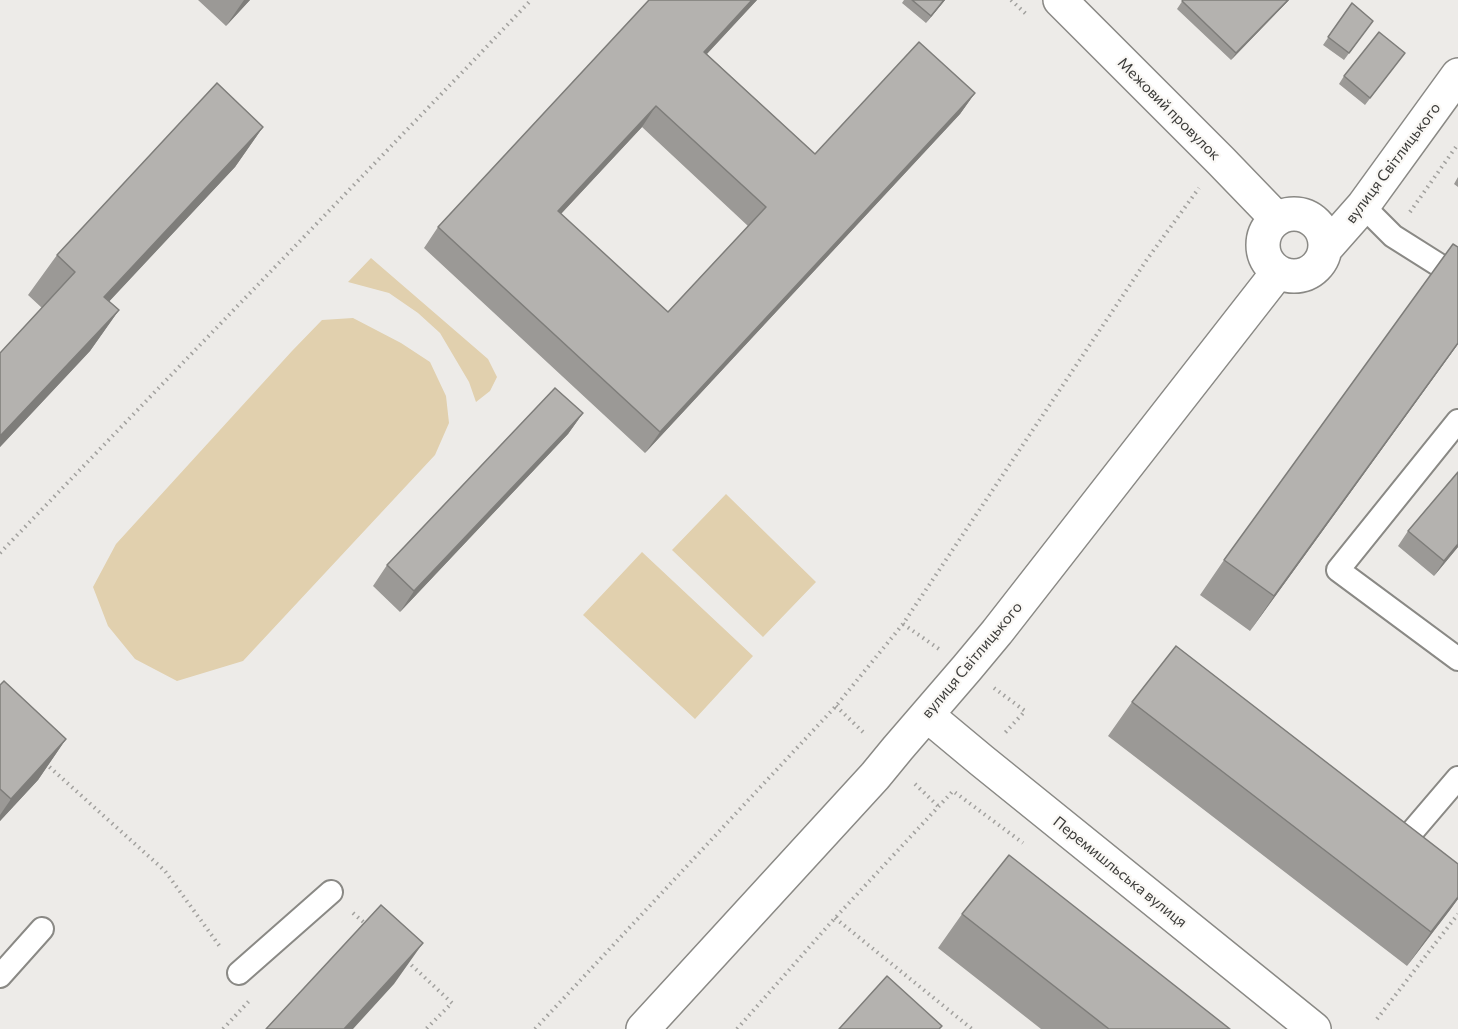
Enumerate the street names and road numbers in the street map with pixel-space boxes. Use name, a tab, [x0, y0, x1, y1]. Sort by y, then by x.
street label: Межовий провулок	[1114, 54, 1224, 164]
street label: вулиця Світлицького	[1342, 99, 1444, 227]
street label: вулиця Світлицького	[918, 598, 1026, 722]
street label: Перемишльська вулиця	[1050, 813, 1190, 931]

